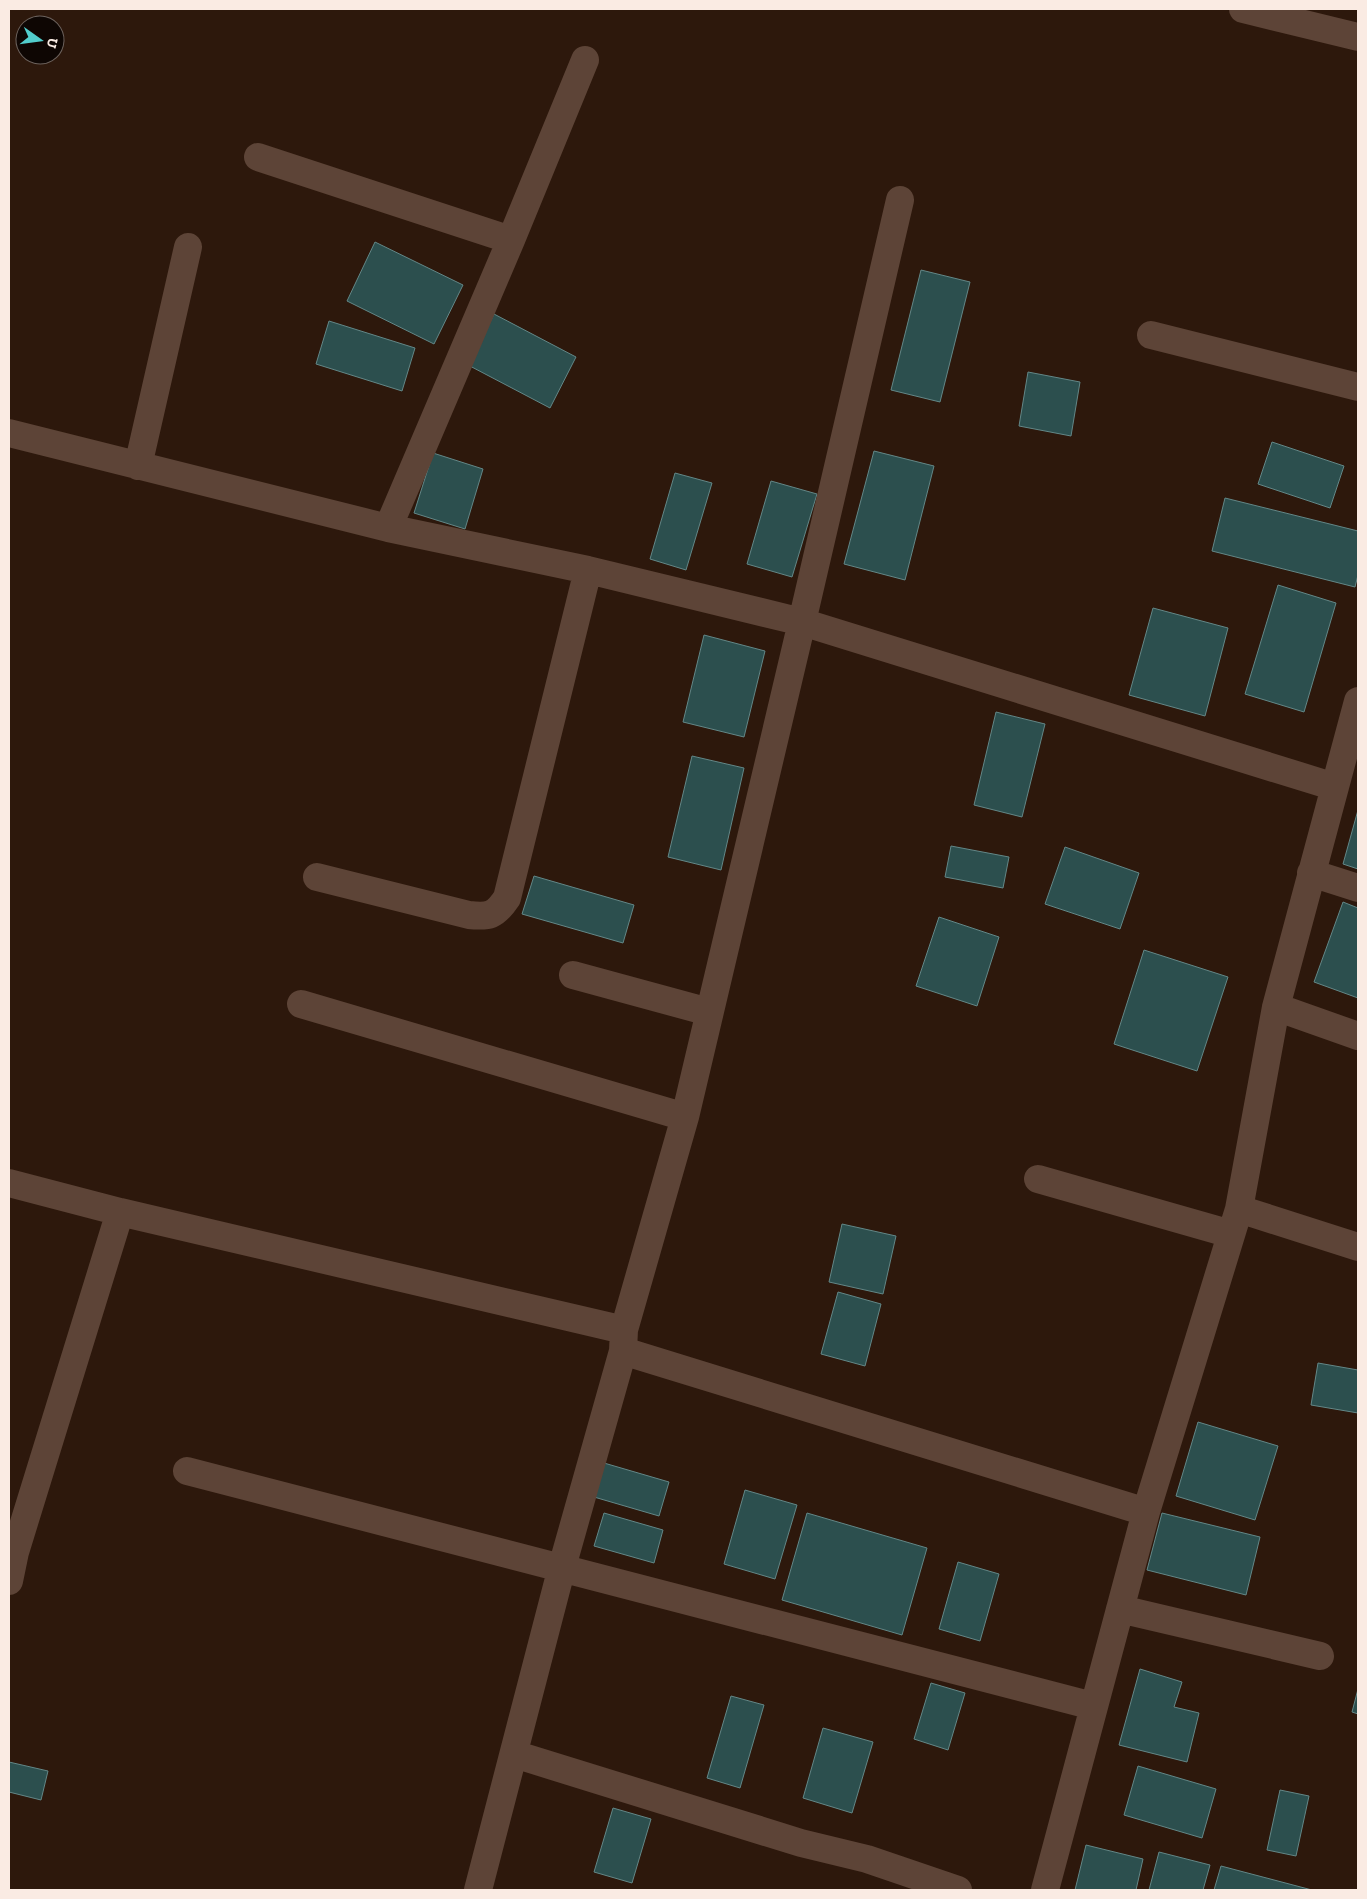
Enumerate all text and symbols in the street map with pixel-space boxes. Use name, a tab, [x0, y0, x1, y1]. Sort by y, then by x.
north arrow	[15, 15, 65, 65]
text: U	[43, 36, 62, 50]

